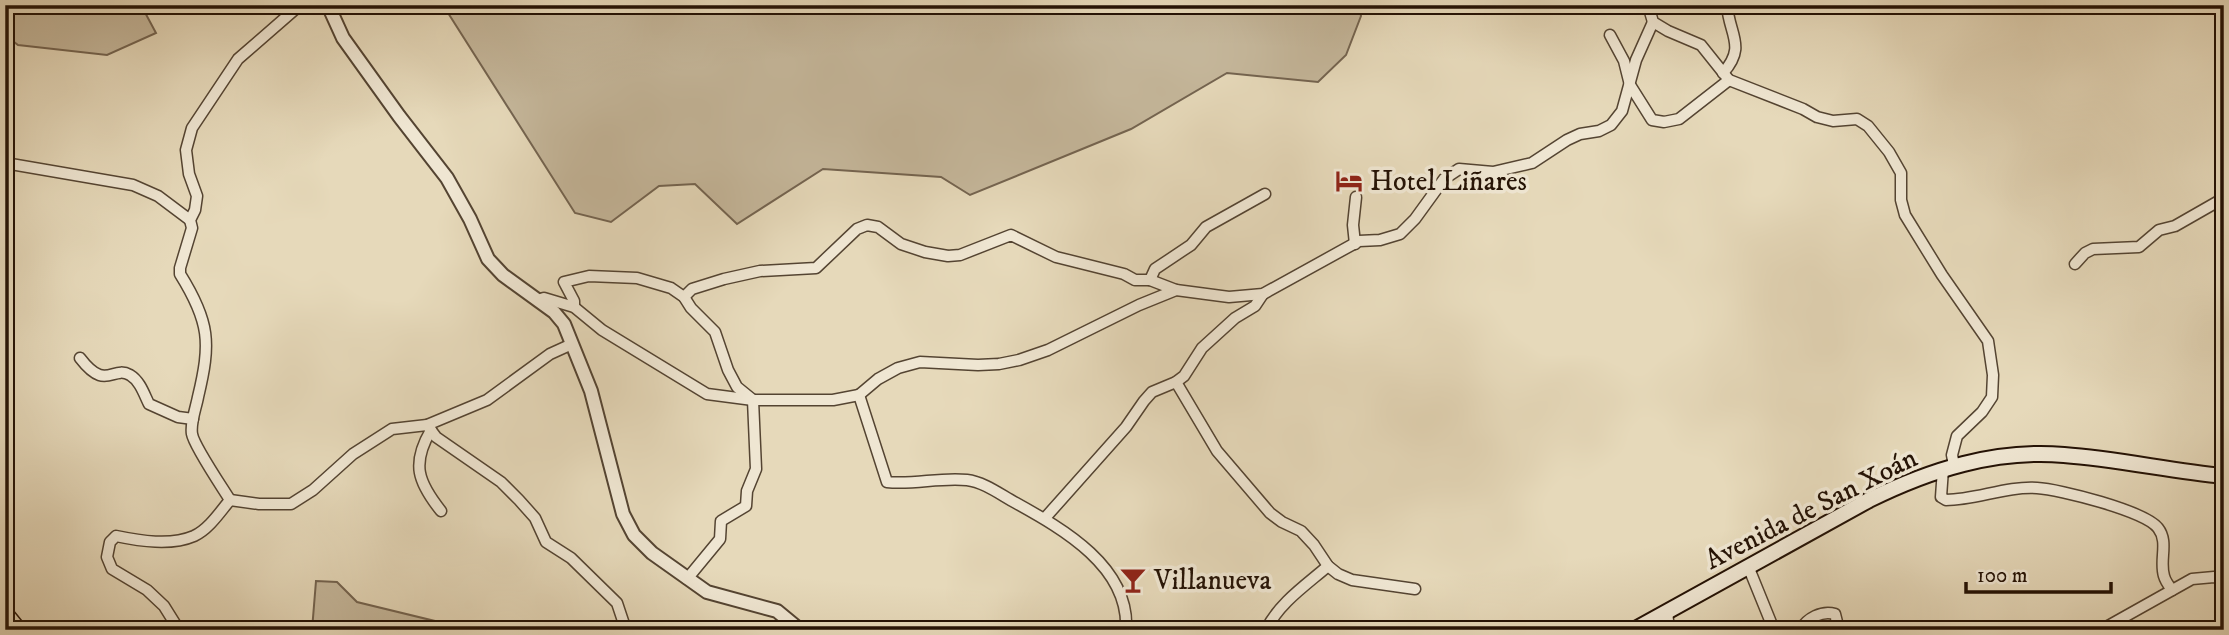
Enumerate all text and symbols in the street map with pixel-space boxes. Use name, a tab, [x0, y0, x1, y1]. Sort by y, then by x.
place label: Hotel Liñares	[1370, 164, 1527, 199]
hotel icon: Hotel Liñares	[1334, 166, 1364, 196]
street label: Avenida de San Xoán	[1699, 440, 1923, 578]
scale bar	[1966, 551, 2112, 595]
place label: Villanueva	[1153, 563, 1271, 598]
text: 100 m	[1977, 563, 2028, 589]
bar icon: Villanueva	[1118, 565, 1148, 595]

